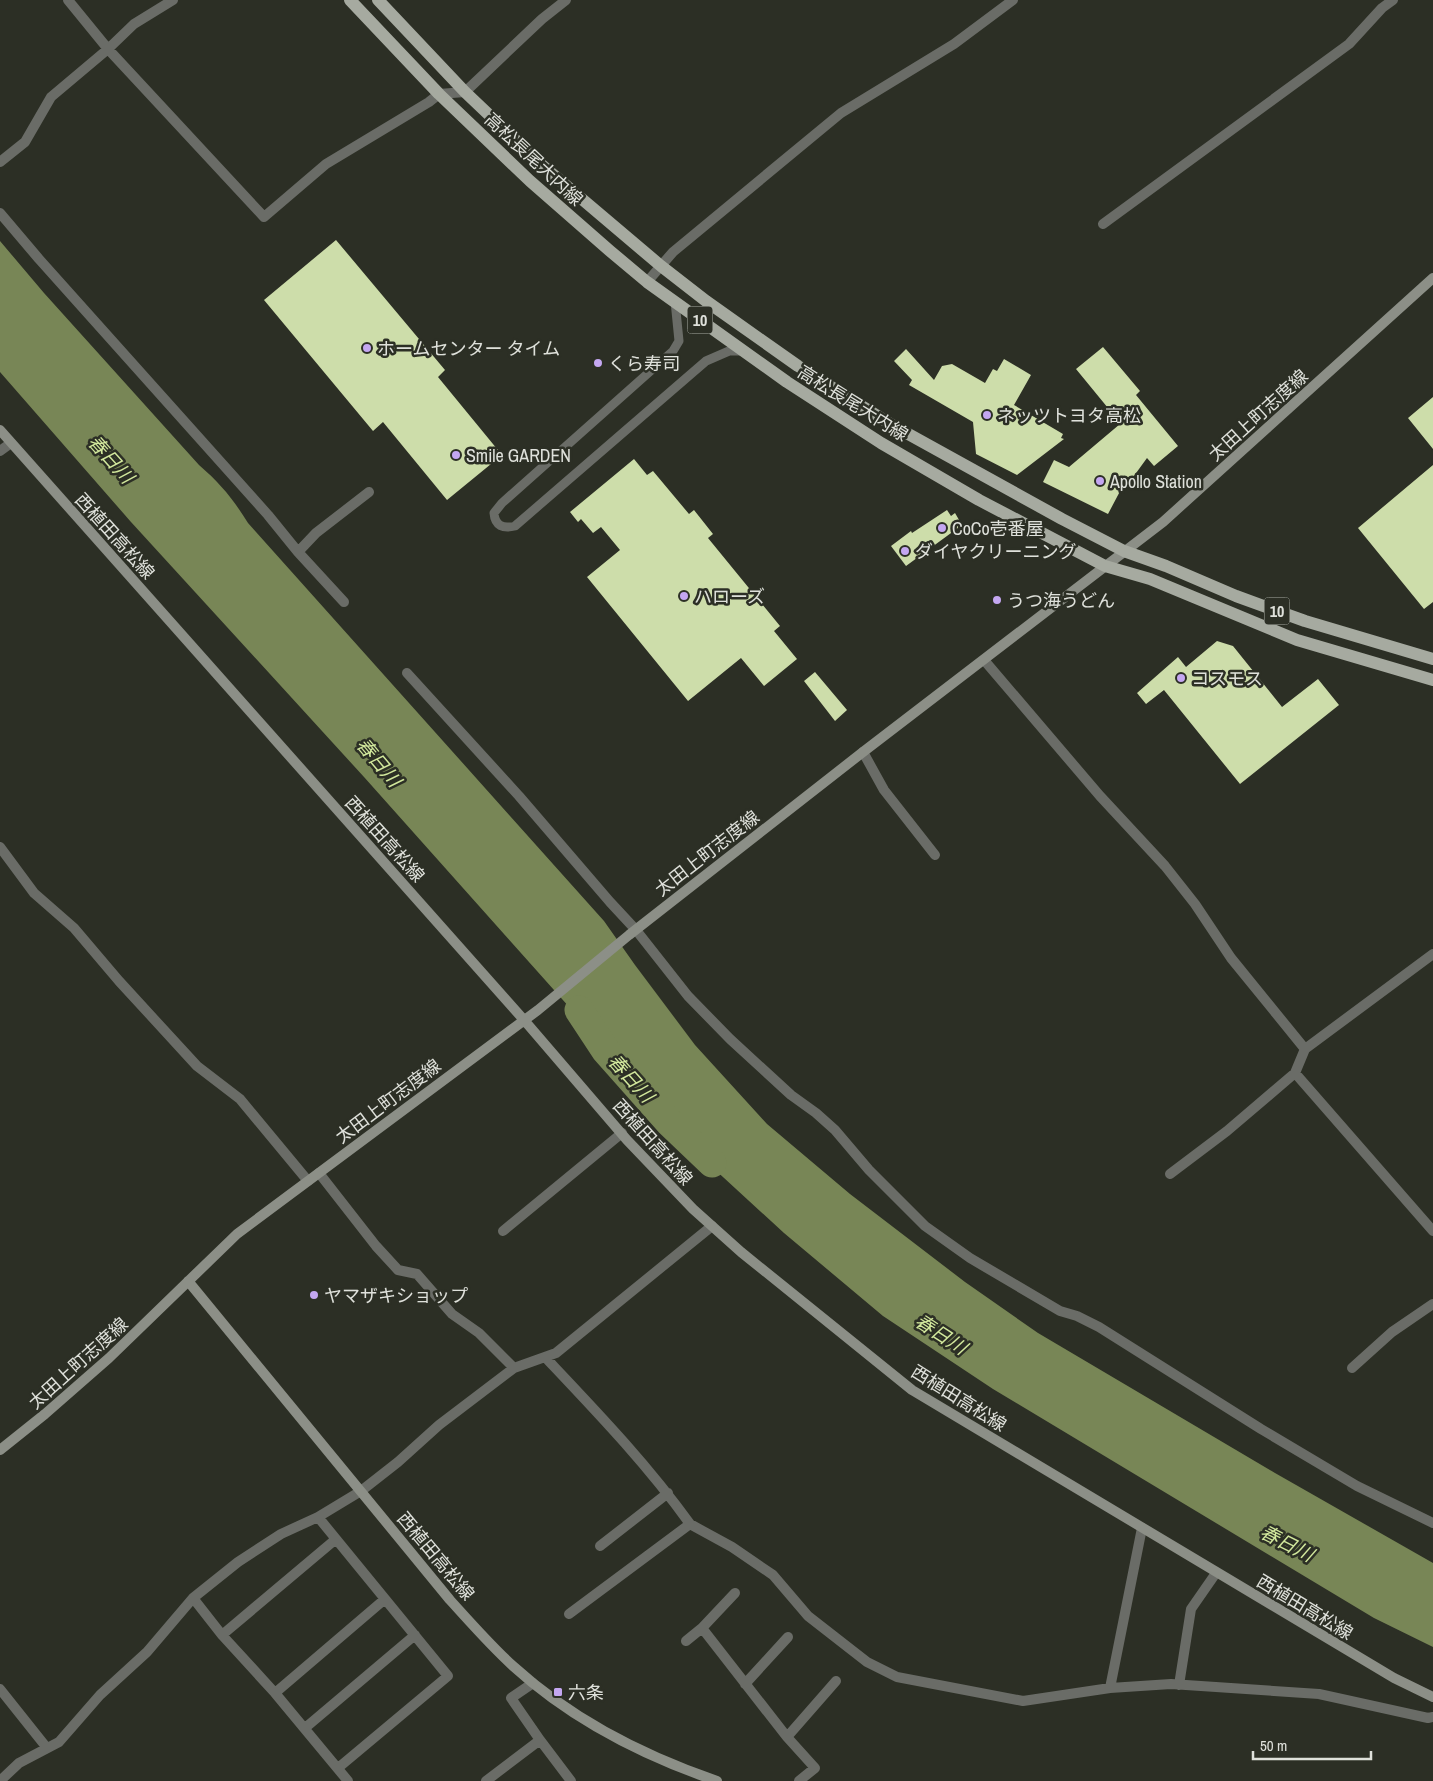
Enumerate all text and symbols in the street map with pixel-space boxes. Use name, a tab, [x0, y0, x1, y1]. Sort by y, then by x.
street label: 高松長尾大内線	[479, 107, 589, 211]
road number: 10	[688, 306, 712, 334]
place label: ホームセンター タイム	[377, 336, 560, 361]
marker: ホームセンター タイム	[361, 342, 373, 354]
place label: くら寿司	[608, 351, 680, 376]
marker: くら寿司	[592, 357, 604, 369]
street label: 高松長尾大内線	[793, 359, 913, 447]
street label: 太田上町志度線	[1203, 364, 1313, 466]
place label: ネッツトヨタ高松	[997, 403, 1141, 428]
marker: ネッツトヨタ高松	[981, 409, 993, 421]
water label: 春日川	[82, 429, 141, 490]
place label: Smile GARDEN	[466, 443, 571, 468]
marker: Smile GARDEN	[450, 449, 462, 461]
place label: Apollo Station	[1109, 469, 1202, 494]
marker: Apollo Station	[1094, 475, 1106, 487]
street label: 西植田高松線	[70, 488, 160, 584]
place label: CoCo壱番屋	[952, 516, 1044, 541]
marker: CoCo壱番屋	[936, 522, 948, 534]
place label: ダイヤクリーニング	[915, 539, 1076, 564]
marker: ダイヤクリーニング	[899, 545, 911, 557]
place label: ハローズ	[694, 584, 765, 609]
place label: うつ海うどん	[1007, 588, 1115, 613]
marker: ハローズ	[678, 590, 690, 602]
marker: うつ海うどん	[991, 594, 1003, 606]
road number: 10	[1264, 598, 1290, 624]
place label: コスモス	[1191, 666, 1263, 691]
marker: コスモス	[1175, 672, 1187, 684]
water label: 春日川	[351, 732, 409, 794]
street label: 西植田高松線	[340, 791, 430, 887]
street label: 太田上町志度線	[650, 804, 764, 902]
water label: 春日川	[602, 1048, 661, 1109]
street label: 太田上町志度線	[330, 1053, 446, 1149]
street label: 西植田高松線	[608, 1094, 698, 1190]
place label: ヤマザキショップ	[324, 1283, 468, 1308]
marker: ヤマザキショップ	[308, 1289, 320, 1301]
water label: 春日川	[910, 1308, 974, 1362]
street label: 太田上町志度線	[23, 1312, 133, 1414]
street label: 西植田高松線	[907, 1359, 1011, 1437]
street label: 西植田高松線	[392, 1507, 480, 1605]
water label: 春日川	[1256, 1518, 1320, 1568]
street label: 西植田高松線	[1252, 1568, 1358, 1646]
place label: 六条	[568, 1680, 604, 1705]
marker: 六条	[552, 1686, 564, 1698]
scale bar	[1253, 1728, 1370, 1760]
text: 50 m	[1260, 1735, 1287, 1756]

